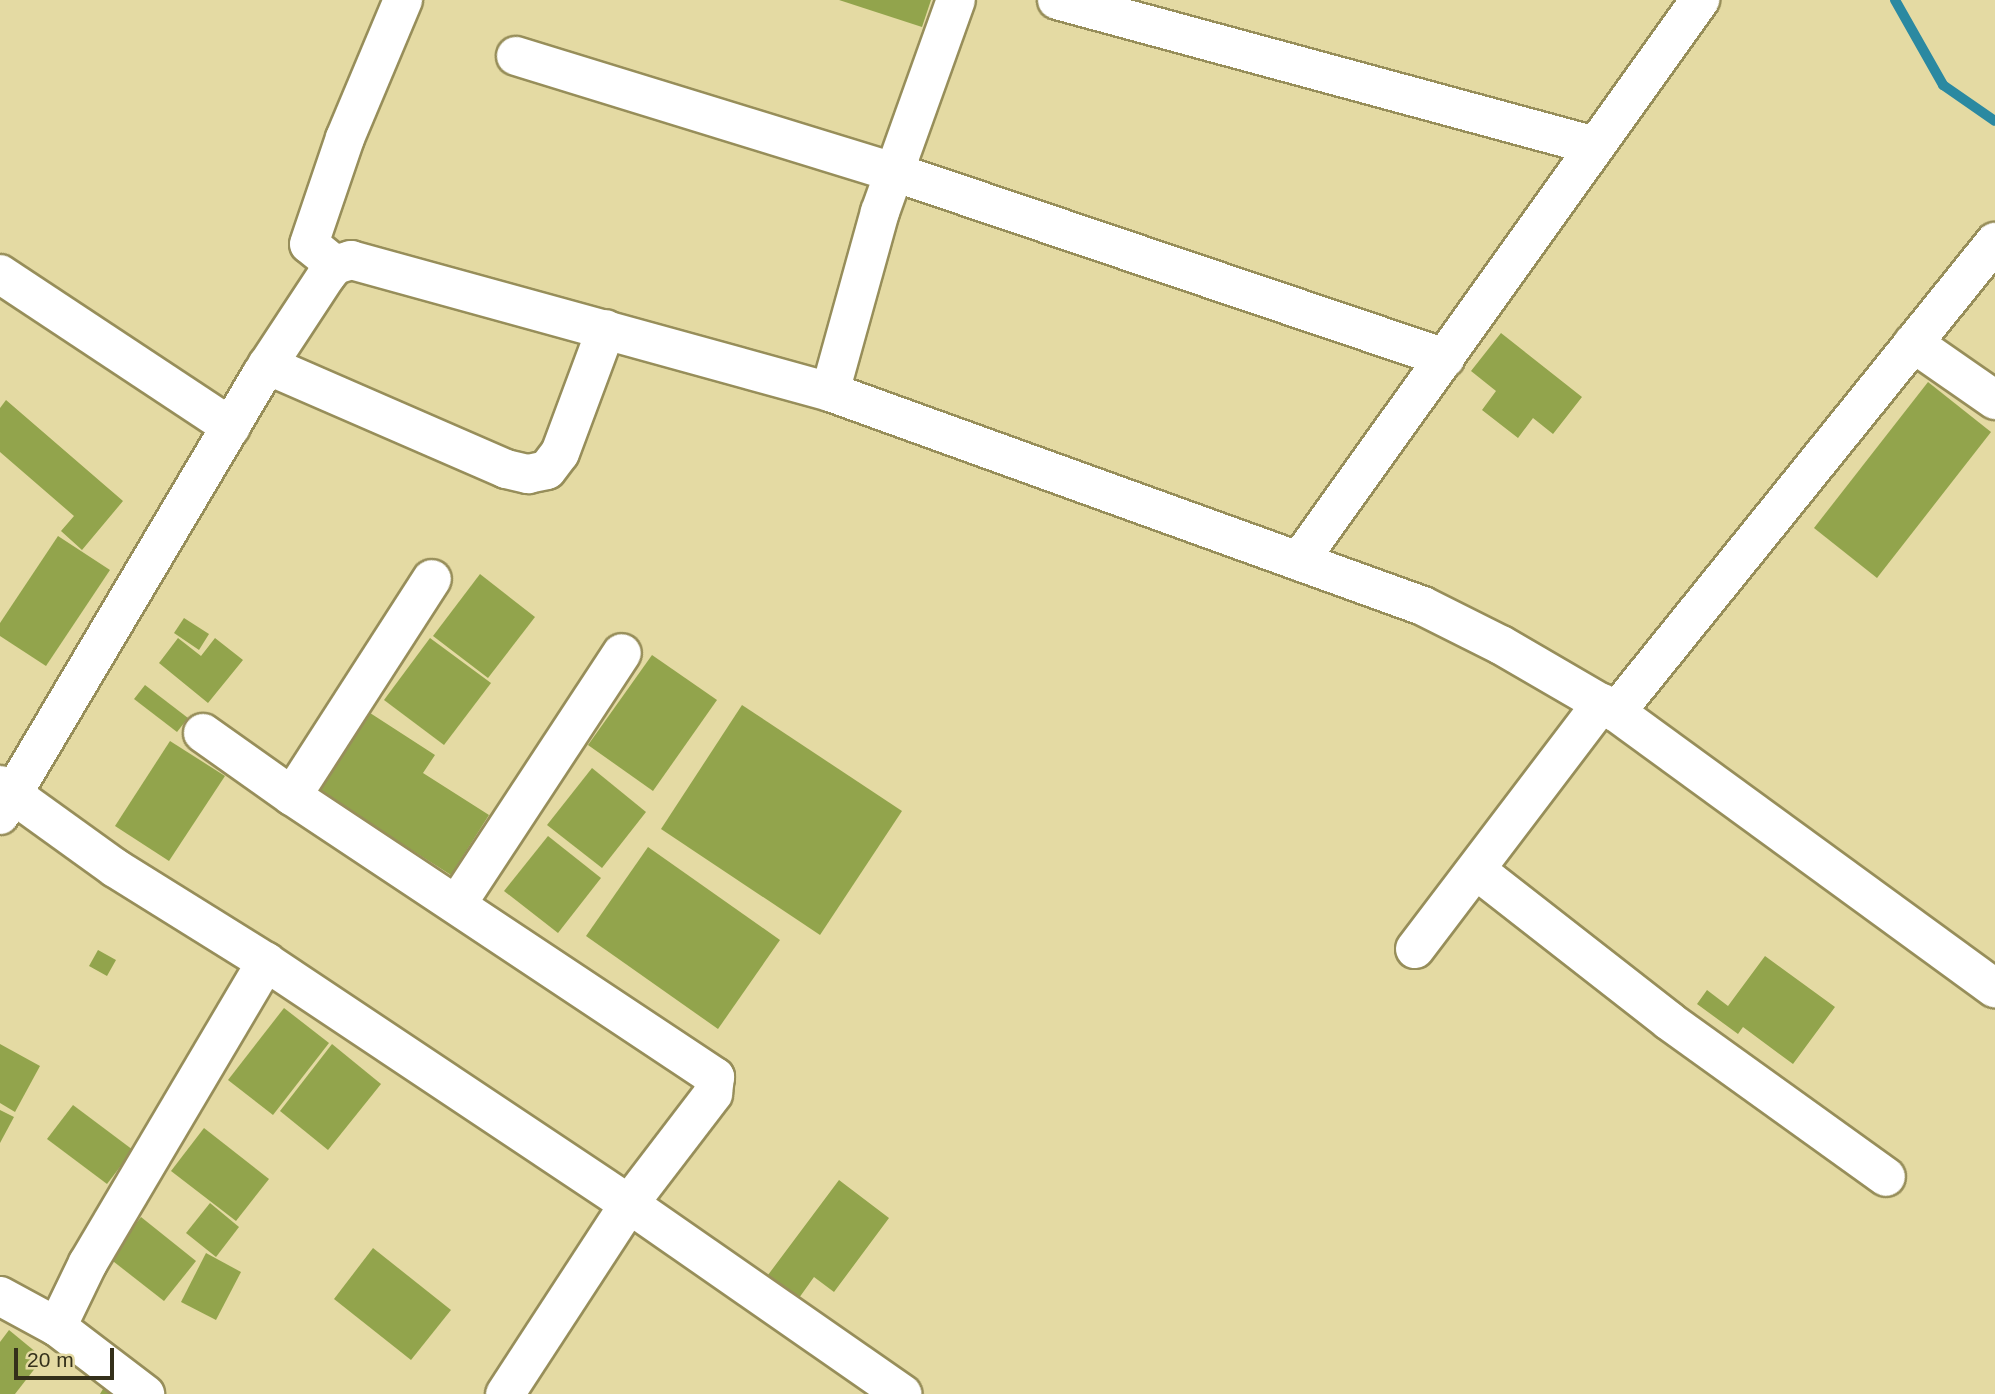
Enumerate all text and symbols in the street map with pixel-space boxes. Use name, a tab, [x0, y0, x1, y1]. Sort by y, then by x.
scale bar	[18, 1334, 117, 1378]
text: 20 m	[27, 1348, 74, 1371]

